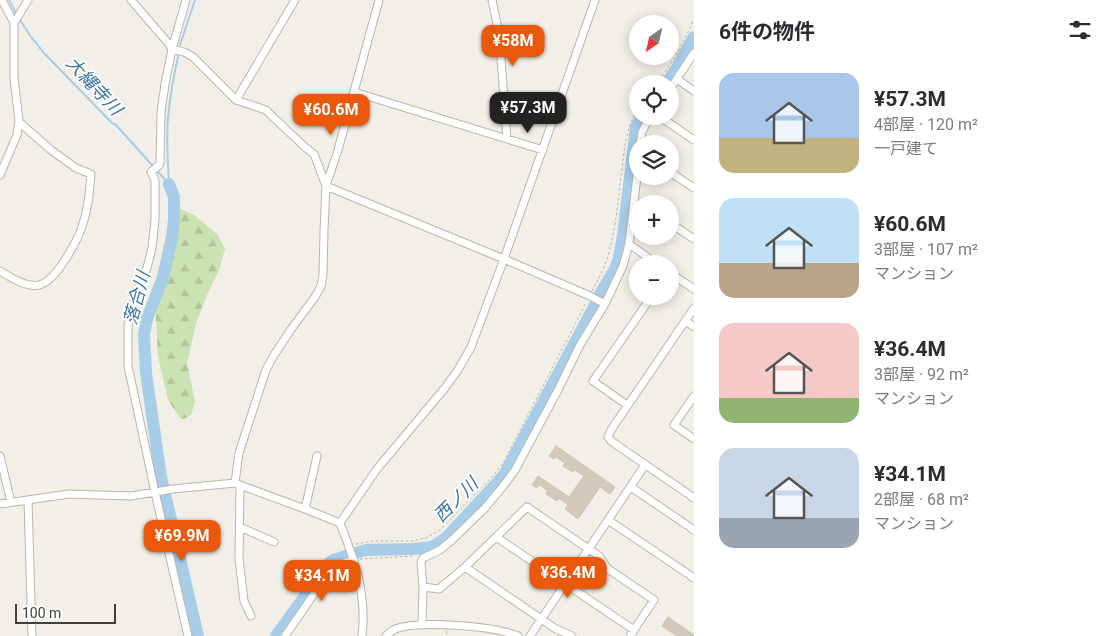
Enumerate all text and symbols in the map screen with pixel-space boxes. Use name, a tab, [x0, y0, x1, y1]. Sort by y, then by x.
north arrow	[629, 15, 679, 65]
map controls	[629, 15, 679, 305]
icon: filters	[1066, 16, 1094, 44]
text: 6件の物件	[719, 20, 815, 44]
pin: ¥58M	[483, 24, 543, 67]
text: ¥58M	[493, 31, 533, 50]
water label: 大縄寺川	[62, 52, 128, 121]
button: locate	[629, 75, 679, 125]
text: ¥57.3M	[874, 87, 946, 111]
pin: ¥57.3M	[487, 92, 569, 134]
icon: home	[759, 93, 819, 153]
pin: ¥60.6M	[290, 94, 372, 136]
text: ¥57.3M	[501, 98, 555, 117]
text: ¥60.6M	[304, 100, 358, 119]
text: 4部屋 · 120 m²	[874, 115, 978, 134]
button: layers	[629, 135, 679, 185]
text: 一戸建て	[874, 139, 938, 158]
button: +	[629, 195, 679, 245]
text: ¥60.6M	[874, 212, 946, 236]
icon: home	[759, 218, 819, 278]
text: 3部屋 · 107 m²	[874, 240, 978, 259]
button: −	[629, 255, 679, 305]
text: マンション	[874, 264, 954, 283]
water label: 落合川	[119, 267, 154, 327]
text: ¥36.4M	[874, 337, 946, 361]
icon: home	[759, 343, 819, 403]
text: 3部屋 · 92 m²	[874, 365, 969, 384]
text: マンション	[874, 389, 954, 408]
text: ¥34.1M	[874, 462, 946, 486]
icon: home	[759, 468, 819, 528]
water label: 西ノ川	[429, 472, 484, 526]
text: 2部屋 · 68 m²	[874, 490, 969, 509]
text: マンション	[874, 514, 954, 533]
pin: ¥69.9M	[141, 520, 223, 562]
text: ¥69.9M	[155, 526, 209, 545]
pin: ¥36.4M	[527, 556, 609, 599]
pin: ¥34.1M	[281, 560, 363, 602]
text: ¥36.4M	[541, 563, 595, 582]
text: ¥34.1M	[295, 566, 349, 585]
scale bar	[15, 601, 116, 624]
text: 100 m	[22, 605, 61, 621]

